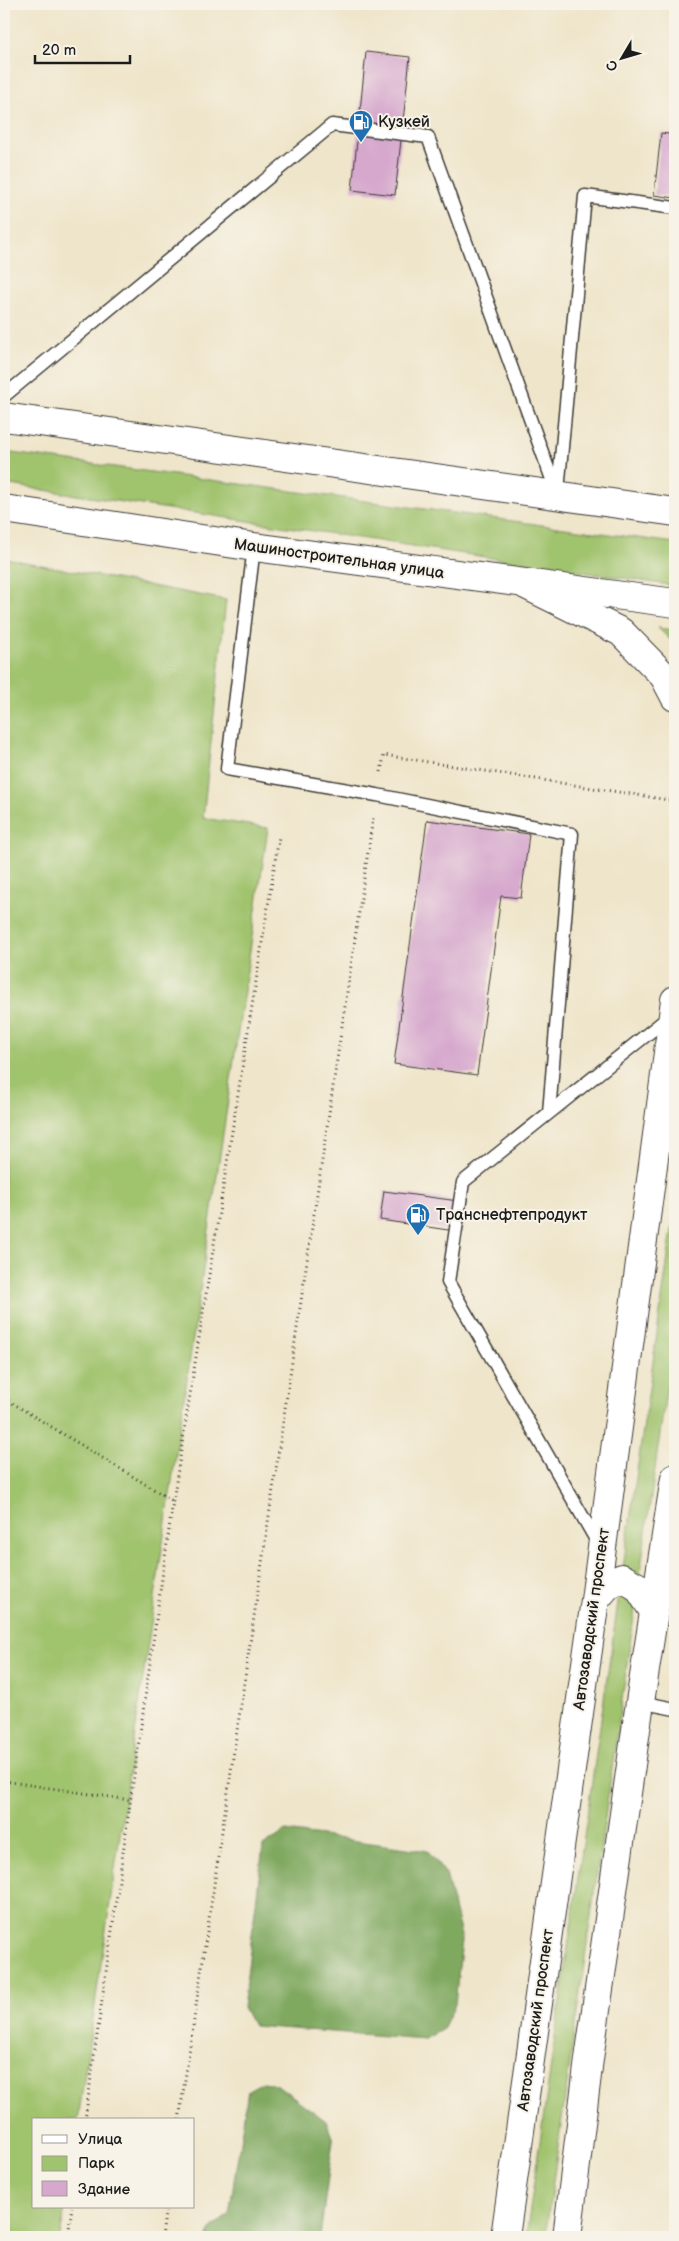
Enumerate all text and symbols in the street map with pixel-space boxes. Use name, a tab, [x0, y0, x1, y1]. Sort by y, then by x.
scale bar	[35, 32, 130, 64]
north arrow	[596, 32, 646, 82]
text: 20 m	[42, 41, 76, 60]
text: С	[602, 56, 622, 75]
fuel station icon: Кузкей	[348, 109, 374, 143]
place label: Кузкей	[378, 113, 430, 132]
street label: Машиностроительная улица	[232, 535, 446, 583]
fuel station icon: Транснефтепродукт	[405, 1202, 431, 1236]
place label: Транснефтепродукт	[436, 1206, 588, 1225]
street label: Автозаводский проспект	[570, 1526, 614, 1712]
street label: Автозаводский проспект	[514, 1927, 558, 2113]
legend	[32, 2118, 195, 2208]
text: Улица	[78, 2130, 123, 2149]
text: Парк	[78, 2154, 115, 2173]
text: Здание	[78, 2180, 130, 2199]

